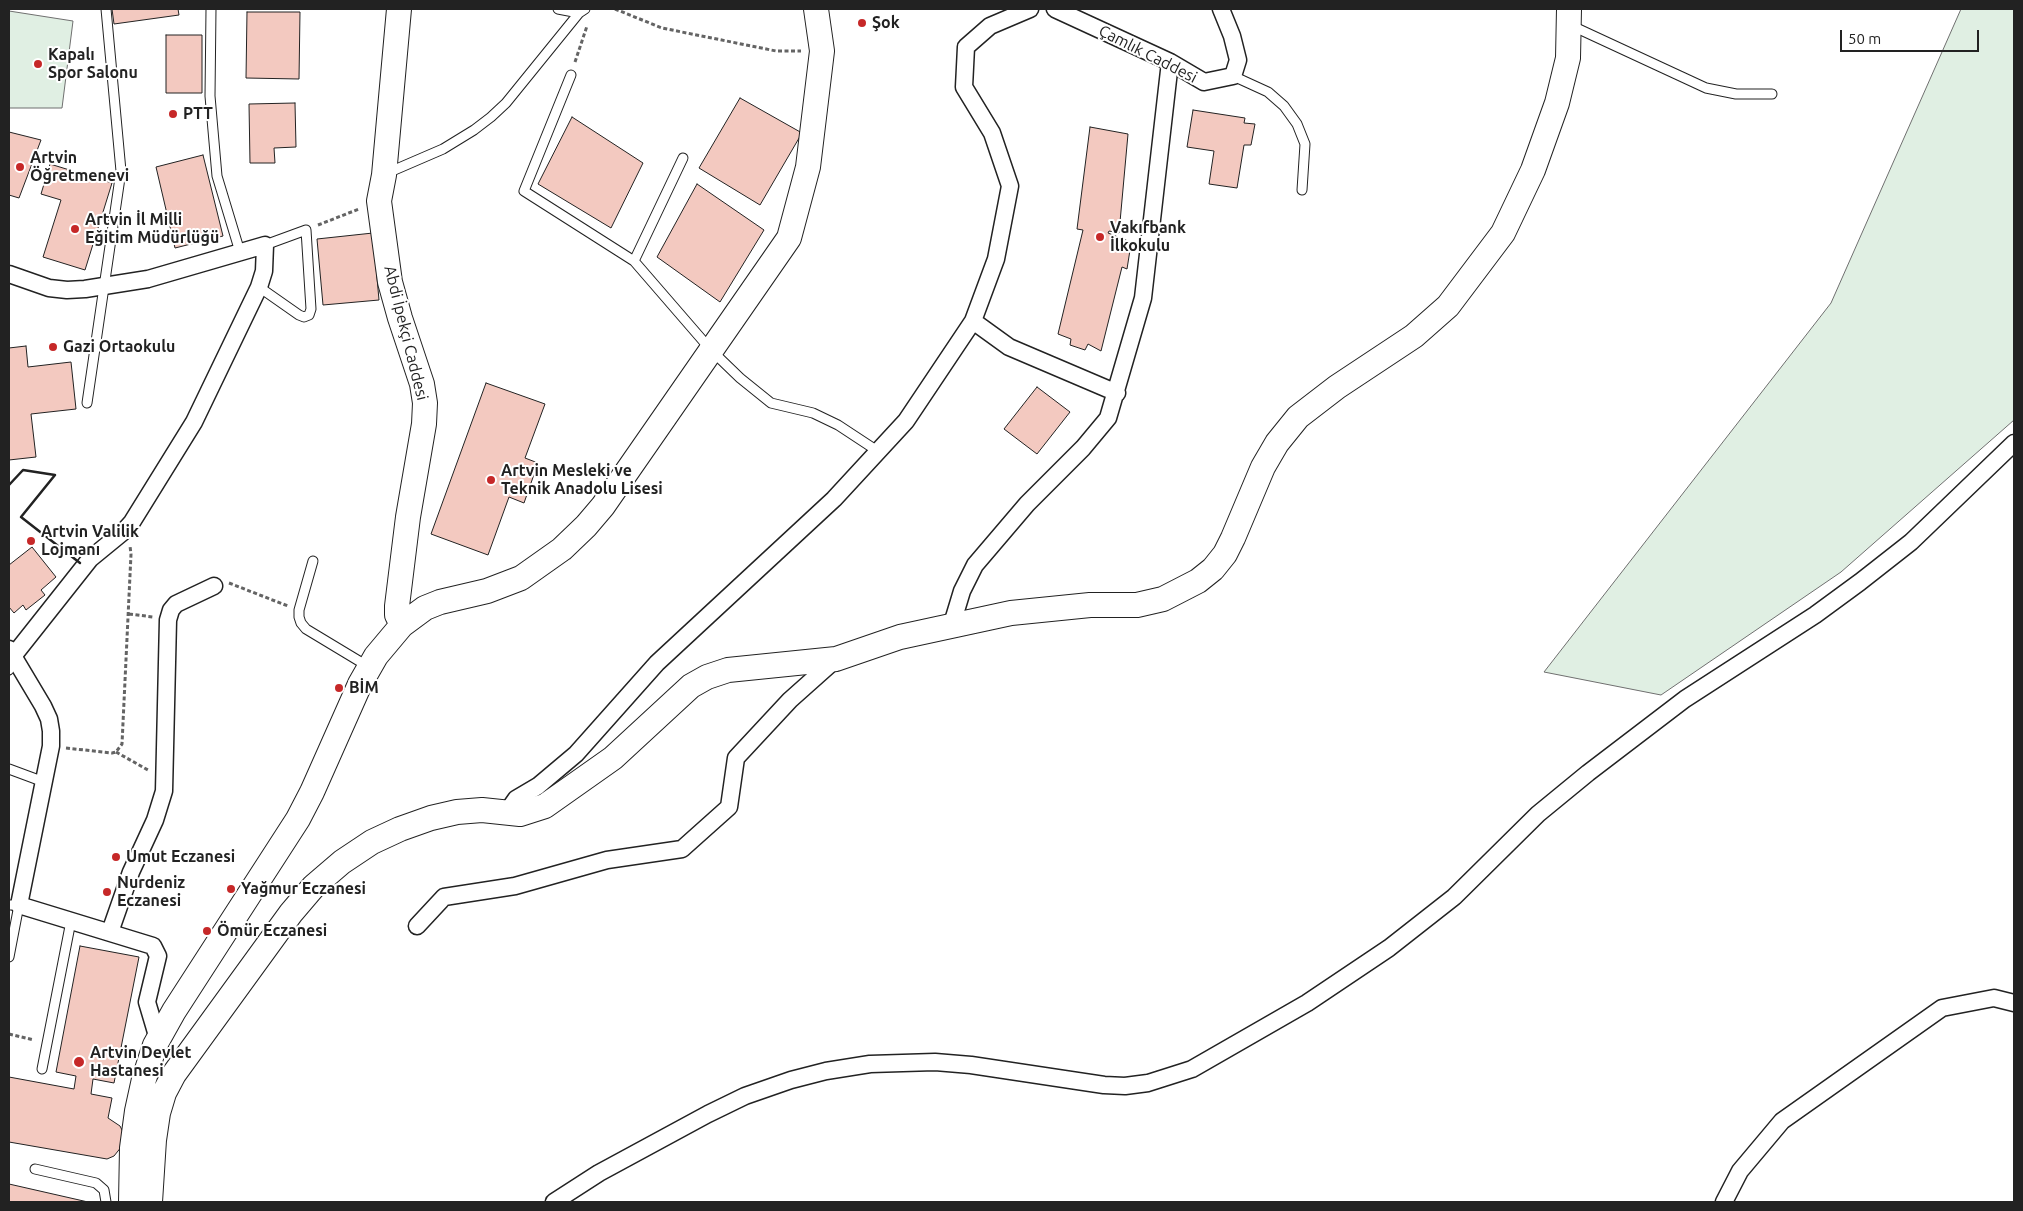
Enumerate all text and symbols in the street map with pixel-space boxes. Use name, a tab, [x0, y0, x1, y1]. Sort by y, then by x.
place label: Şok	[872, 13, 900, 33]
marker: Şok	[856, 17, 868, 29]
scale bar	[1843, 20, 1982, 52]
street label: Çamlık Caddesi	[1095, 21, 1201, 87]
text: 50 m	[1848, 30, 1881, 47]
place label: Kapalı Spor Salonu	[48, 45, 138, 83]
marker: Kapalı Spor Salonu	[32, 58, 44, 70]
place label: PTT	[183, 104, 213, 124]
marker: PTT	[167, 108, 179, 120]
place label: Artvin Öğretmenevi	[30, 148, 129, 186]
marker: Artvin Öğretmenevi	[14, 161, 26, 173]
place label: Artvin İl Milli Eğitim Müdürlüğü	[85, 210, 219, 248]
place label: Vakıfbank İlkokulu	[1110, 218, 1186, 256]
marker: Artvin İl Milli Eğitim Müdürlüğü	[69, 223, 81, 235]
marker: Vakıfbank İlkokulu	[1094, 231, 1106, 243]
street label: Abdi İpekçi Caddesi	[380, 264, 432, 402]
place label: Gazi Ortaokulu	[63, 337, 175, 357]
marker: Gazi Ortaokulu	[47, 341, 59, 353]
place label: Artvin Mesleki ve Teknik Anadolu Lisesi	[501, 461, 663, 499]
marker: Artvin Mesleki ve Teknik Anadolu Lisesi	[485, 474, 497, 486]
place label: Artvin Valilik Lojmanı	[41, 522, 139, 560]
marker: Artvin Valilik Lojmanı	[25, 535, 37, 547]
place label: BİM	[349, 678, 379, 698]
marker: BİM	[333, 682, 345, 694]
place label: Umut Eczanesi	[126, 847, 235, 867]
marker: Umut Eczanesi	[110, 851, 122, 863]
place label: Nurdeniz Eczanesi	[117, 873, 185, 911]
place label: Yağmur Eczanesi	[241, 879, 366, 899]
marker: Yağmur Eczanesi	[225, 883, 237, 895]
marker: Nurdeniz Eczanesi	[101, 886, 113, 898]
place label: Ömür Eczanesi	[217, 921, 327, 941]
marker: Ömür Eczanesi	[201, 925, 213, 937]
place label: Artvin Devlet Hastanesi	[90, 1043, 191, 1081]
marker: Artvin Devlet Hastanesi	[72, 1055, 86, 1069]

